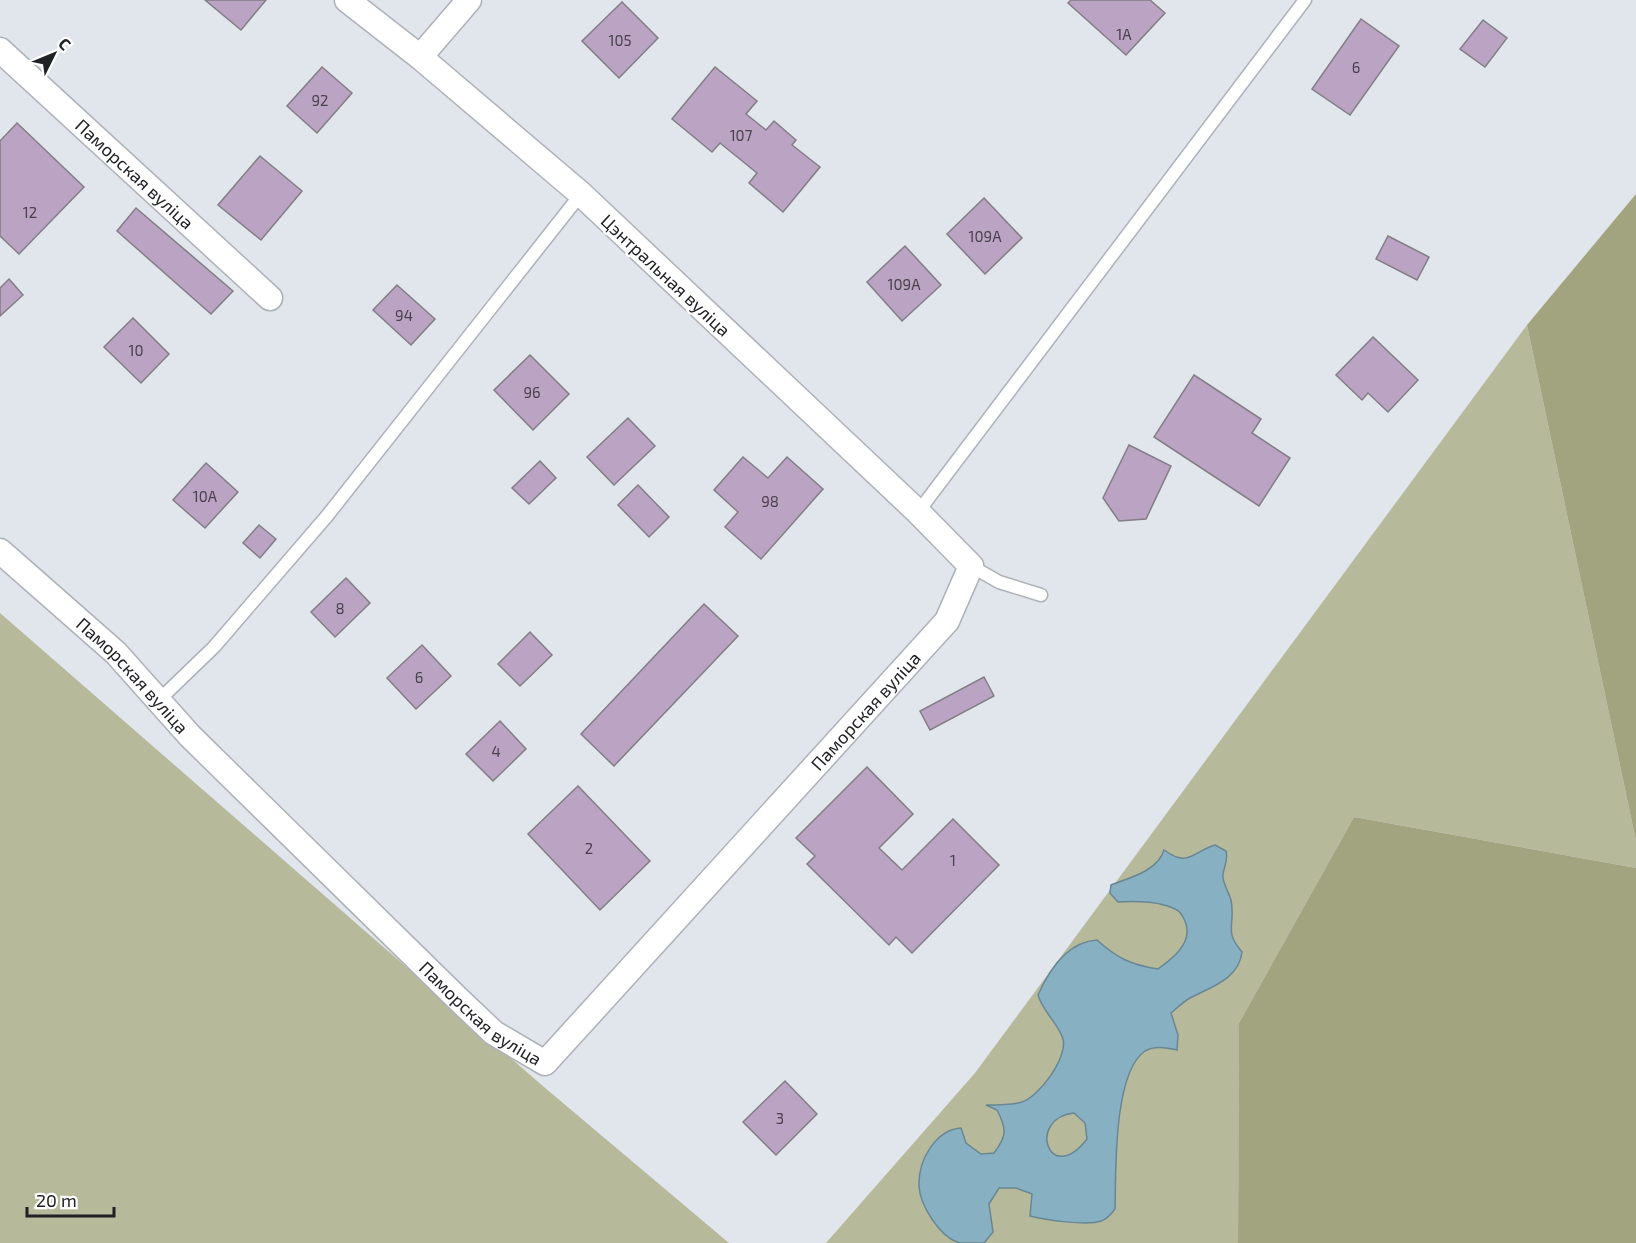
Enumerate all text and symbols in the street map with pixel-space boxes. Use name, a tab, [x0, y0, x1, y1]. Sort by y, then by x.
north arrow	[24, 24, 84, 84]
house number: 1А	[1116, 25, 1132, 43]
house number: 105	[608, 31, 632, 49]
text: С	[55, 34, 75, 53]
house number: 6	[1352, 58, 1360, 76]
house number: 92	[311, 91, 329, 109]
street label: Паморская вуліца	[71, 114, 198, 234]
house number: 107	[730, 126, 753, 144]
house number: 12	[23, 203, 37, 221]
street label: Цэнтральная вуліца	[597, 209, 735, 341]
house number: 109А	[969, 227, 1002, 245]
house number: 109А	[888, 275, 921, 293]
house number: 94	[395, 306, 413, 324]
house number: 10	[128, 341, 144, 359]
house number: 96	[523, 383, 541, 401]
house number: 10А	[193, 487, 218, 505]
house number: 98	[761, 492, 779, 510]
house number: 8	[335, 599, 345, 617]
street label: Паморская вуліца	[72, 613, 193, 738]
street label: Паморская вуліца	[806, 647, 925, 775]
house number: 6	[415, 668, 423, 686]
house number: 4	[491, 742, 501, 760]
house number: 2	[585, 839, 593, 857]
house number: 1	[950, 851, 956, 869]
street label: Паморская вуліца	[415, 957, 546, 1070]
house number: 3	[776, 1109, 784, 1127]
scale bar	[27, 1180, 114, 1218]
text: 20 m	[36, 1189, 77, 1211]

